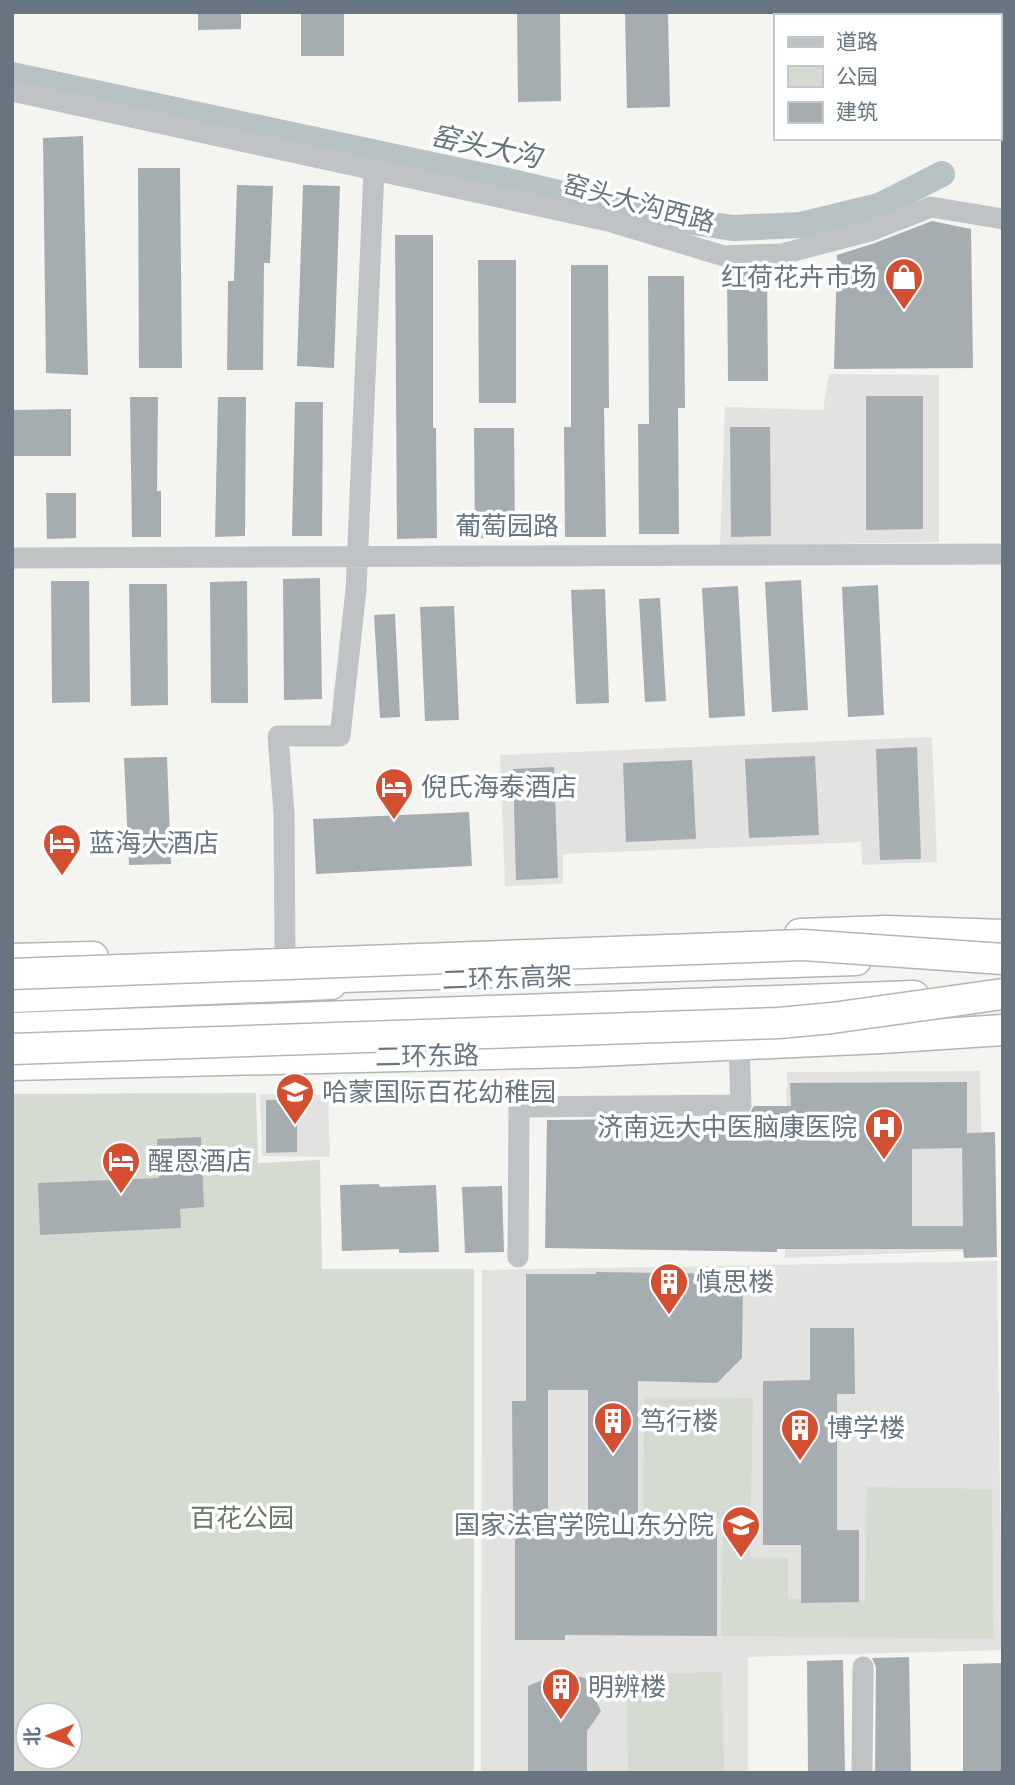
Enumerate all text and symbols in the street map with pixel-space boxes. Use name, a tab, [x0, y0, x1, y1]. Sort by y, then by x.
legend	[774, 14, 1001, 140]
text: 道路	[836, 28, 878, 53]
text: 公园	[836, 63, 878, 88]
text: 建筑	[836, 98, 878, 123]
water label: 窑头大沟	[428, 117, 547, 174]
street label: 窑头大沟西路	[560, 166, 719, 237]
shop icon: 红荷花卉市场	[883, 256, 925, 311]
place label: 红荷花卉市场	[721, 260, 877, 291]
street label: 葡萄园路	[455, 509, 559, 540]
hotel icon: 倪氏海泰酒店	[373, 766, 415, 821]
place label: 倪氏海泰酒店	[421, 770, 577, 801]
hotel icon: 蓝海大酒店	[41, 822, 83, 877]
place label: 蓝海大酒店	[89, 826, 219, 857]
street label: 二环东高架	[441, 959, 572, 994]
street label: 二环东路	[375, 1038, 479, 1071]
school or university icon: 哈蒙国际百花幼稚园	[274, 1071, 316, 1126]
place label: 哈蒙国际百花幼稚园	[322, 1075, 556, 1106]
hospital icon: 济南远大中医脑康医院	[863, 1106, 905, 1161]
place label: 济南远大中医脑康医院	[597, 1110, 857, 1141]
hotel icon: 醒恩酒店	[100, 1140, 142, 1195]
place label: 醒恩酒店	[148, 1144, 252, 1175]
building icon: 慎思楼	[648, 1261, 690, 1316]
place label: 慎思楼	[696, 1265, 774, 1296]
building icon: 笃行楼	[592, 1400, 634, 1455]
place label: 笃行楼	[640, 1404, 718, 1435]
building icon: 博学楼	[779, 1407, 821, 1462]
place label: 博学楼	[827, 1411, 905, 1442]
park label: 百花公园	[190, 1501, 294, 1532]
school or university icon: 国家法官学院山东分院	[720, 1504, 762, 1559]
place label: 国家法官学院山东分院	[454, 1508, 714, 1539]
building icon: 明辨楼	[540, 1666, 582, 1721]
place label: 明辨楼	[588, 1670, 666, 1701]
north arrow	[14, 1701, 84, 1771]
text: 北	[20, 1727, 43, 1746]

